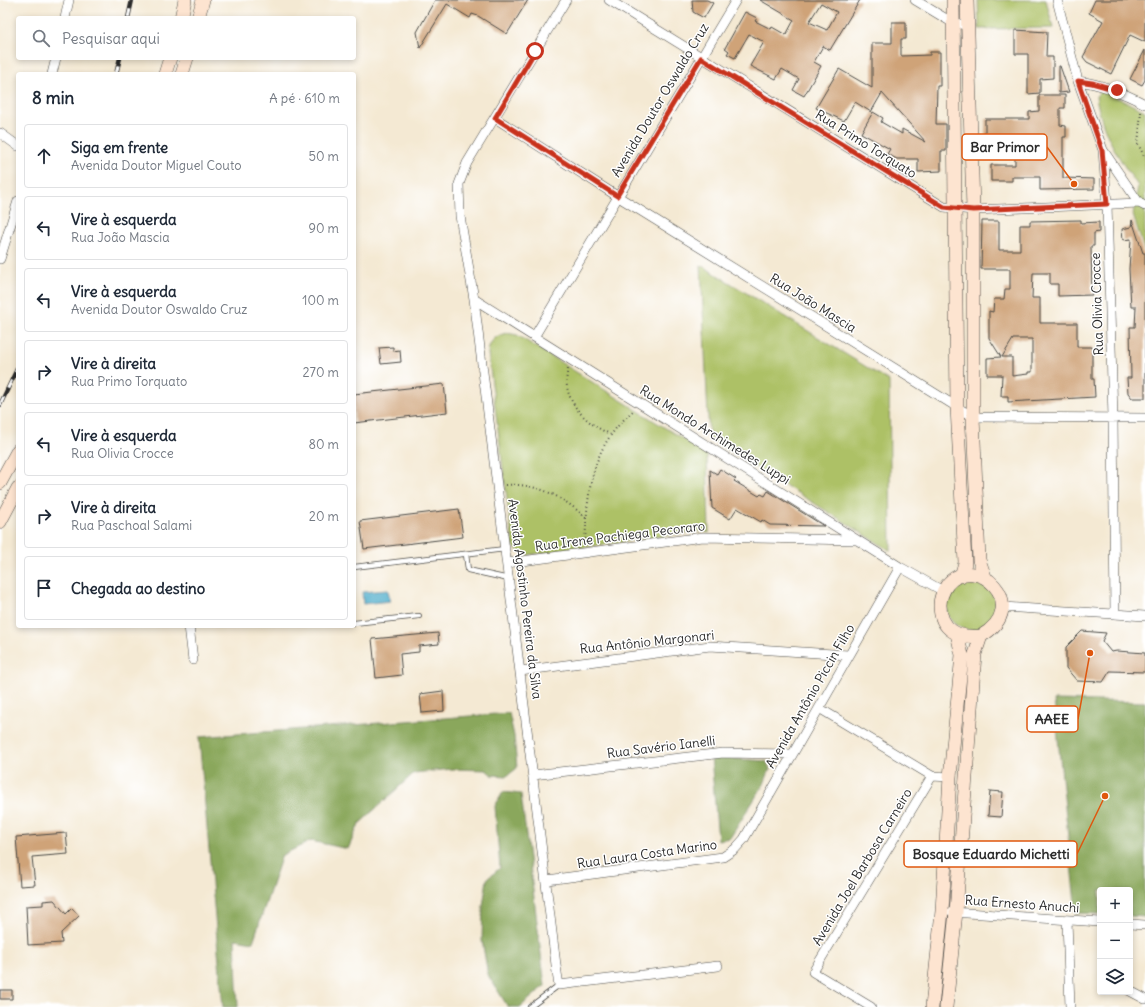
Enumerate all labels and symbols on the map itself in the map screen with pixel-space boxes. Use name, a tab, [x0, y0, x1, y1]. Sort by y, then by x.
street label: Avenida Doutor Oswaldo Cruz	[607, 20, 713, 180]
route start	[526, 42, 544, 60]
route end	[1108, 81, 1126, 99]
street label: Rua Primo Torquato	[812, 106, 920, 182]
callout: Bar Primor	[962, 134, 1047, 160]
text: Bar Primor	[970, 138, 1040, 156]
street label: Rua Olivia Crocce	[1087, 252, 1107, 356]
street label: Rua João Mascia	[767, 270, 859, 336]
street label: Rua Mondo Archimedes Luppi	[637, 382, 794, 488]
street label: Avenida Agostinho Pereira da Silva	[504, 498, 546, 700]
street label: Rua Irene Pachiega Pecoraro	[534, 517, 706, 555]
street label: Avenida Antônio Piccin Filho	[762, 621, 858, 771]
street label: Rua Antônio Margonari	[579, 626, 715, 658]
callout: AAEE	[1027, 706, 1078, 732]
text: AAEE	[1035, 710, 1069, 728]
street label: Rua Savério Ianelli	[606, 732, 716, 762]
street label: Avenida Joel Barbosa Carneiro	[808, 785, 916, 949]
street label: Rua Laura Costa Marino	[576, 836, 718, 872]
callout: Bosque Eduardo Michetti	[904, 841, 1077, 867]
text: Bosque Eduardo Michetti	[912, 845, 1070, 863]
street label: Rua Ernesto Anuchi	[964, 892, 1080, 916]

